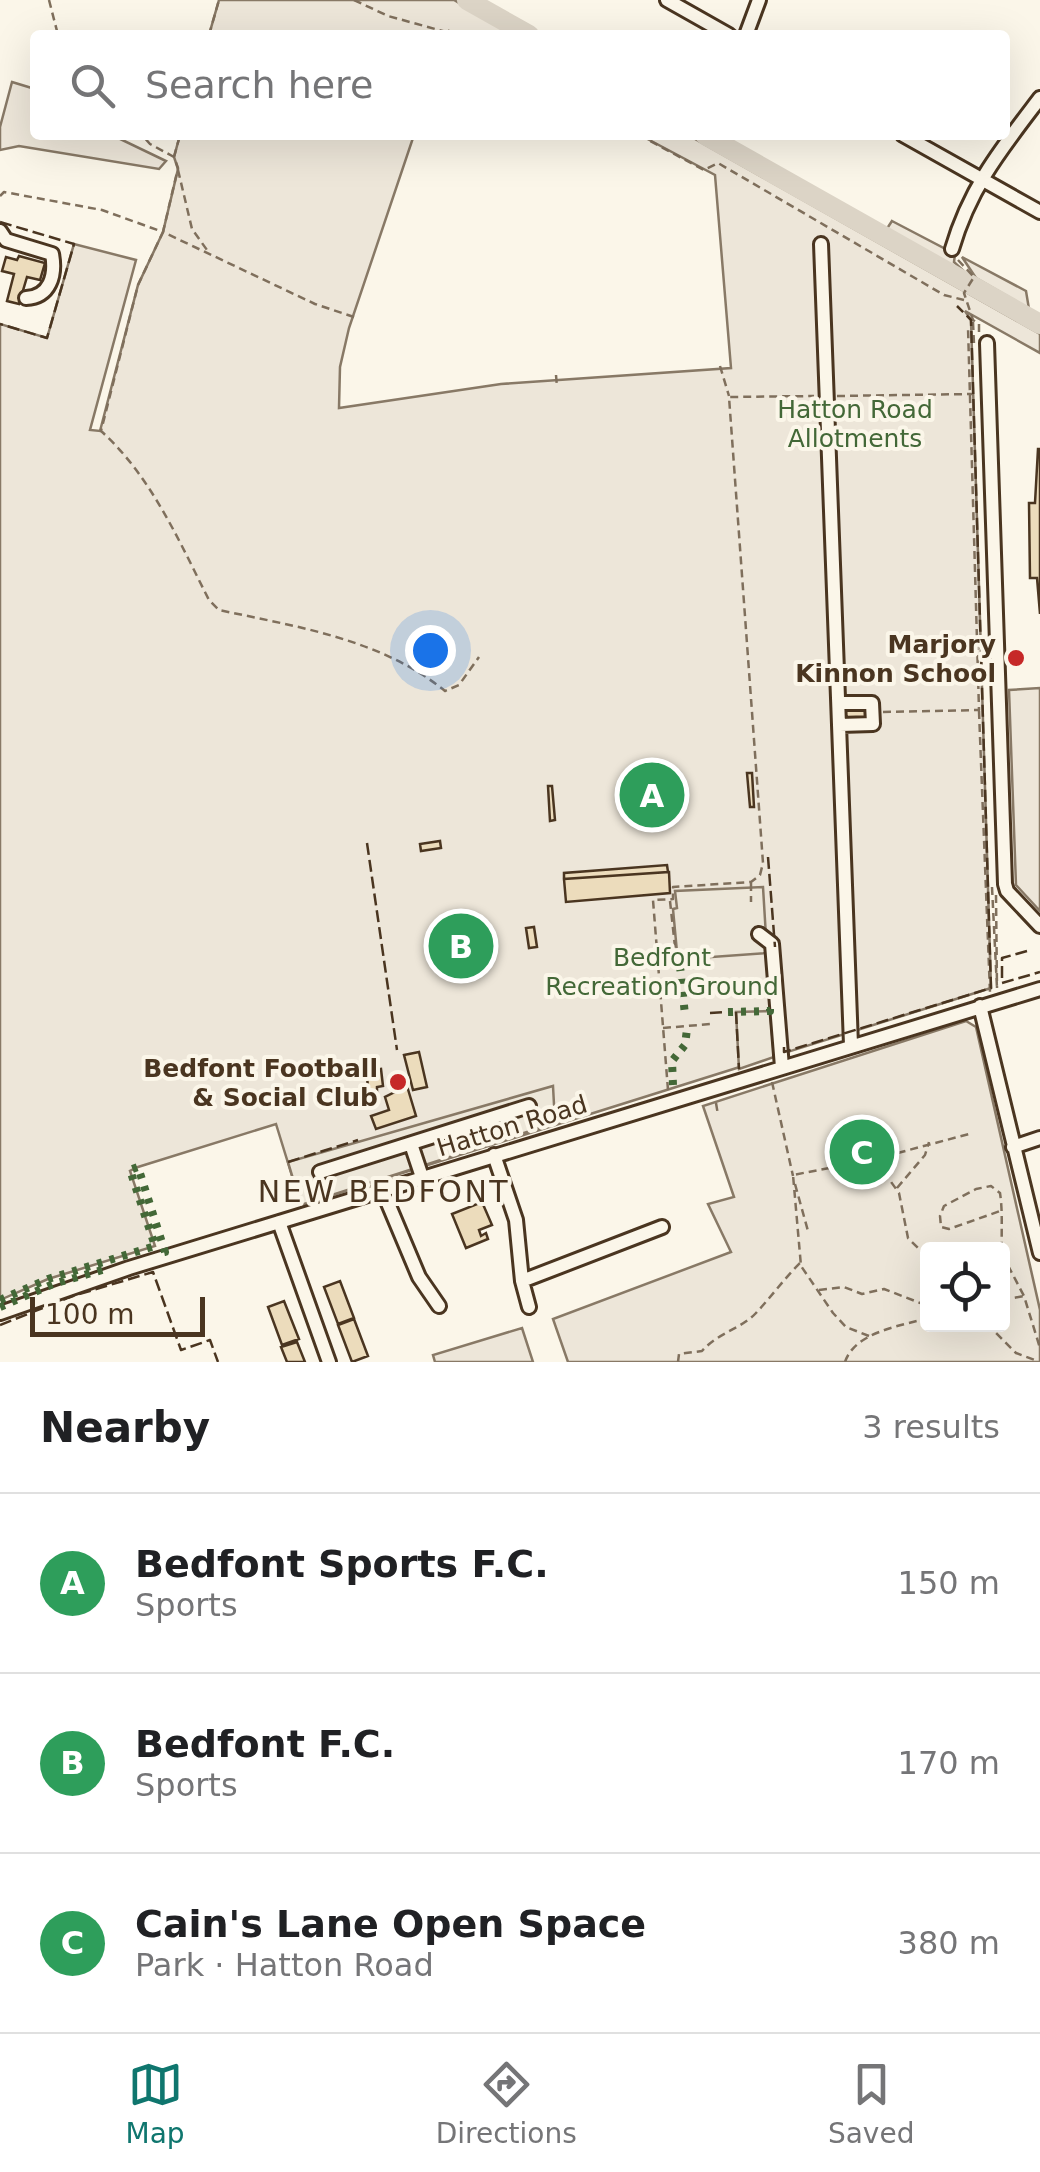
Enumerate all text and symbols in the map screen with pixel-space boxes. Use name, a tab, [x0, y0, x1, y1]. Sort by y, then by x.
search box	[30, 30, 1010, 140]
icon: search	[65, 58, 120, 113]
text: Search here	[145, 63, 373, 107]
park label: Hatton Road Allotments	[777, 395, 933, 453]
your location	[405, 625, 456, 676]
place label: Marjory Kinnon School	[795, 630, 996, 688]
marker: Marjory Kinnon School	[1005, 647, 1027, 669]
pin: A	[620, 758, 684, 832]
pin: B	[428, 908, 494, 984]
park label: Bedfont Recreation Ground	[545, 943, 779, 1001]
place label: Bedfont Football & Social Club	[143, 1054, 378, 1112]
marker: Bedfont Football & Social Club	[387, 1071, 409, 1093]
street label: Hatton Road	[433, 1089, 591, 1163]
pin: C	[830, 1114, 894, 1190]
district label: NEW BEDFONT	[258, 1174, 510, 1209]
map controls	[920, 1242, 1010, 1332]
button: locate	[920, 1242, 1010, 1332]
scale bar	[30, 1292, 205, 1336]
text: 100 m	[45, 1298, 135, 1331]
text: Nearby	[40, 1403, 210, 1452]
text: 3 results	[862, 1408, 1000, 1446]
text: Bedfont Sports F.C.	[135, 1542, 549, 1586]
text: A	[60, 1564, 85, 1602]
text: 150 m	[898, 1564, 1000, 1602]
text: Sports	[135, 1586, 238, 1624]
text: Bedfont F.C.	[135, 1722, 395, 1766]
text: B	[60, 1744, 85, 1782]
text: 170 m	[898, 1744, 1000, 1782]
text: Sports	[135, 1766, 238, 1804]
text: Cain's Lane Open Space	[135, 1902, 646, 1946]
text: C	[61, 1924, 84, 1962]
text: 380 m	[898, 1924, 1000, 1962]
text: Park · Hatton Road	[135, 1946, 434, 1984]
tab: Map	[126, 2057, 185, 2150]
tab: Directions	[436, 2057, 577, 2150]
tab: Saved	[828, 2057, 914, 2150]

